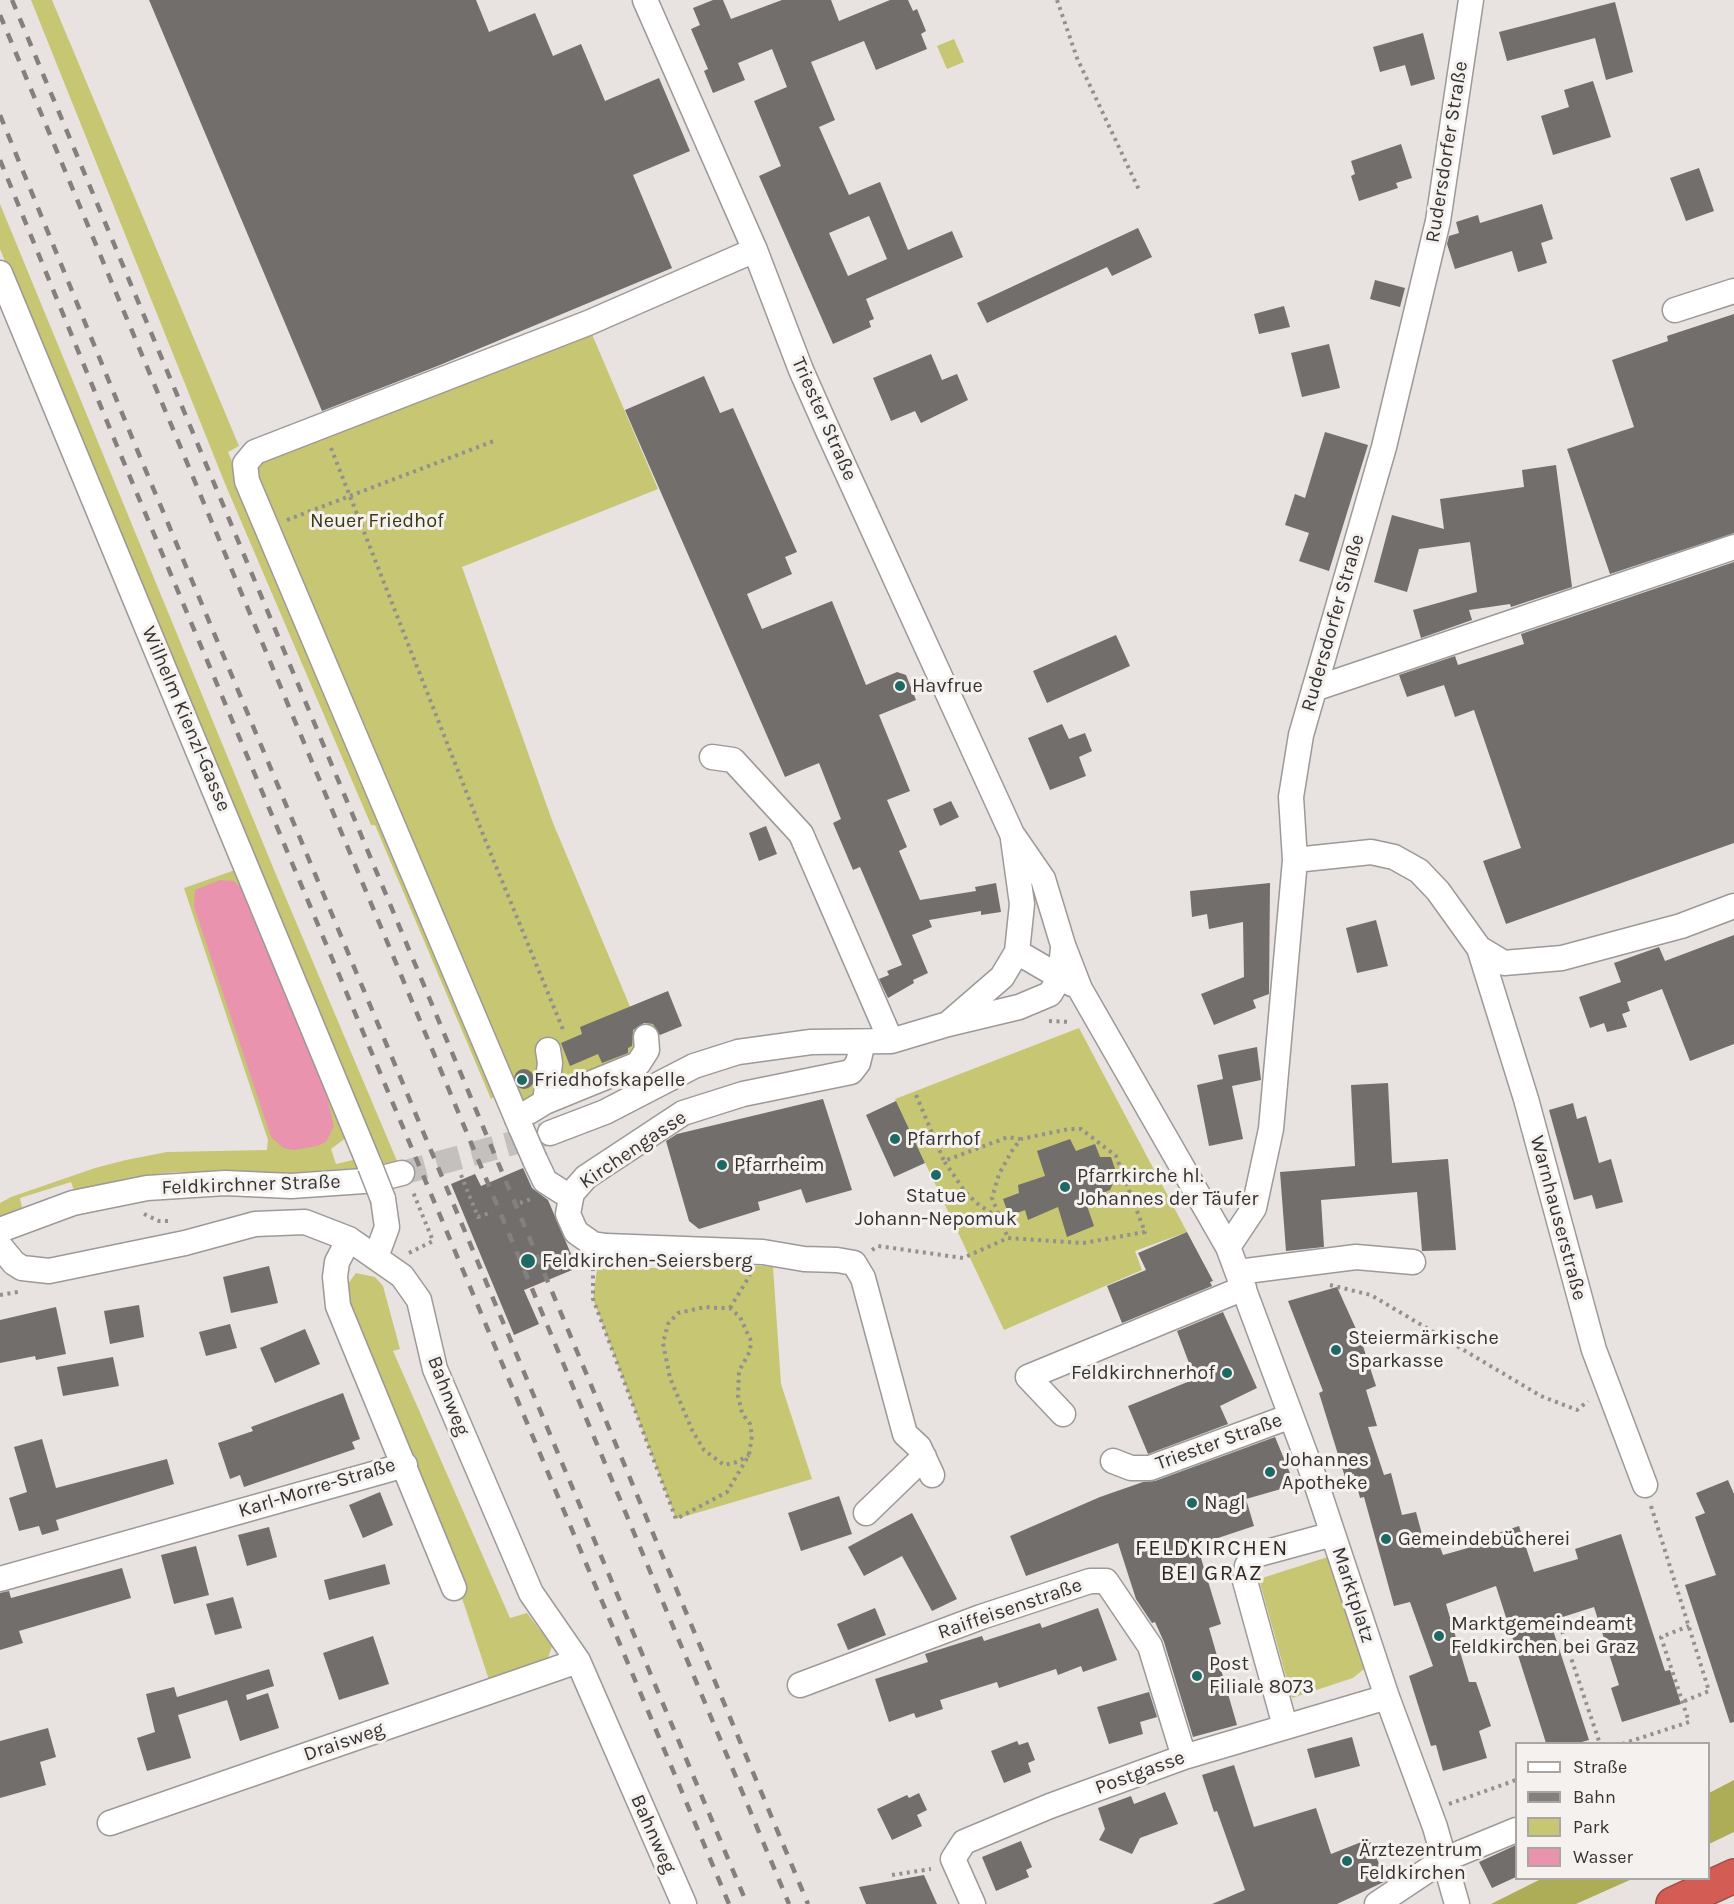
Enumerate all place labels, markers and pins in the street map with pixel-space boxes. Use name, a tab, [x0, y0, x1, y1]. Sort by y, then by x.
place label: Havfrue	[912, 674, 983, 698]
marker: Havfrue	[893, 679, 907, 693]
place label: Friedhofskapelle	[534, 1068, 685, 1092]
marker: Friedhofskapelle	[515, 1073, 529, 1087]
place label: Pfarrhof	[907, 1127, 980, 1151]
marker: Pfarrhof	[888, 1132, 902, 1146]
place label: Pfarrheim	[734, 1153, 824, 1177]
marker: Pfarrheim	[715, 1158, 729, 1172]
place label: Pfarrkirche hl. Johannes der Täufer	[1077, 1164, 1259, 1211]
marker: Statue Johann-Nepomuk	[929, 1168, 943, 1182]
marker: Pfarrkirche hl. Johannes der Täufer	[1058, 1180, 1072, 1194]
place label: Statue Johann-Nepomuk	[855, 1184, 1017, 1231]
place label: Feldkirchen-Seiersberg	[542, 1249, 752, 1273]
marker: Feldkirchen-Seiersberg	[519, 1252, 537, 1270]
place label: Steiermärkische Sparkasse	[1348, 1326, 1499, 1373]
marker: Steiermärkische Sparkasse	[1329, 1343, 1343, 1357]
place label: Feldkirchnerhof	[1071, 1361, 1215, 1385]
marker: Feldkirchnerhof	[1220, 1366, 1234, 1380]
place label: Johannes Apotheke	[1282, 1448, 1369, 1495]
marker: Johannes Apotheke	[1263, 1465, 1277, 1479]
place label: Nagl	[1204, 1491, 1246, 1515]
marker: Nagl	[1185, 1496, 1199, 1510]
place label: Gemeindebücherei	[1398, 1527, 1570, 1551]
marker: Gemeindebücherei	[1379, 1532, 1393, 1546]
place label: Marktgemeindeamt Feldkirchen bei Graz	[1451, 1612, 1636, 1659]
marker: Marktgemeindeamt Feldkirchen bei Graz	[1432, 1629, 1446, 1643]
place label: Post Filiale 8073	[1209, 1652, 1314, 1699]
marker: Post Filiale 8073	[1190, 1669, 1204, 1683]
place label: Ärztezentrum Feldkirchen	[1359, 1838, 1482, 1885]
marker: Ärztezentrum Feldkirchen	[1340, 1854, 1354, 1868]

